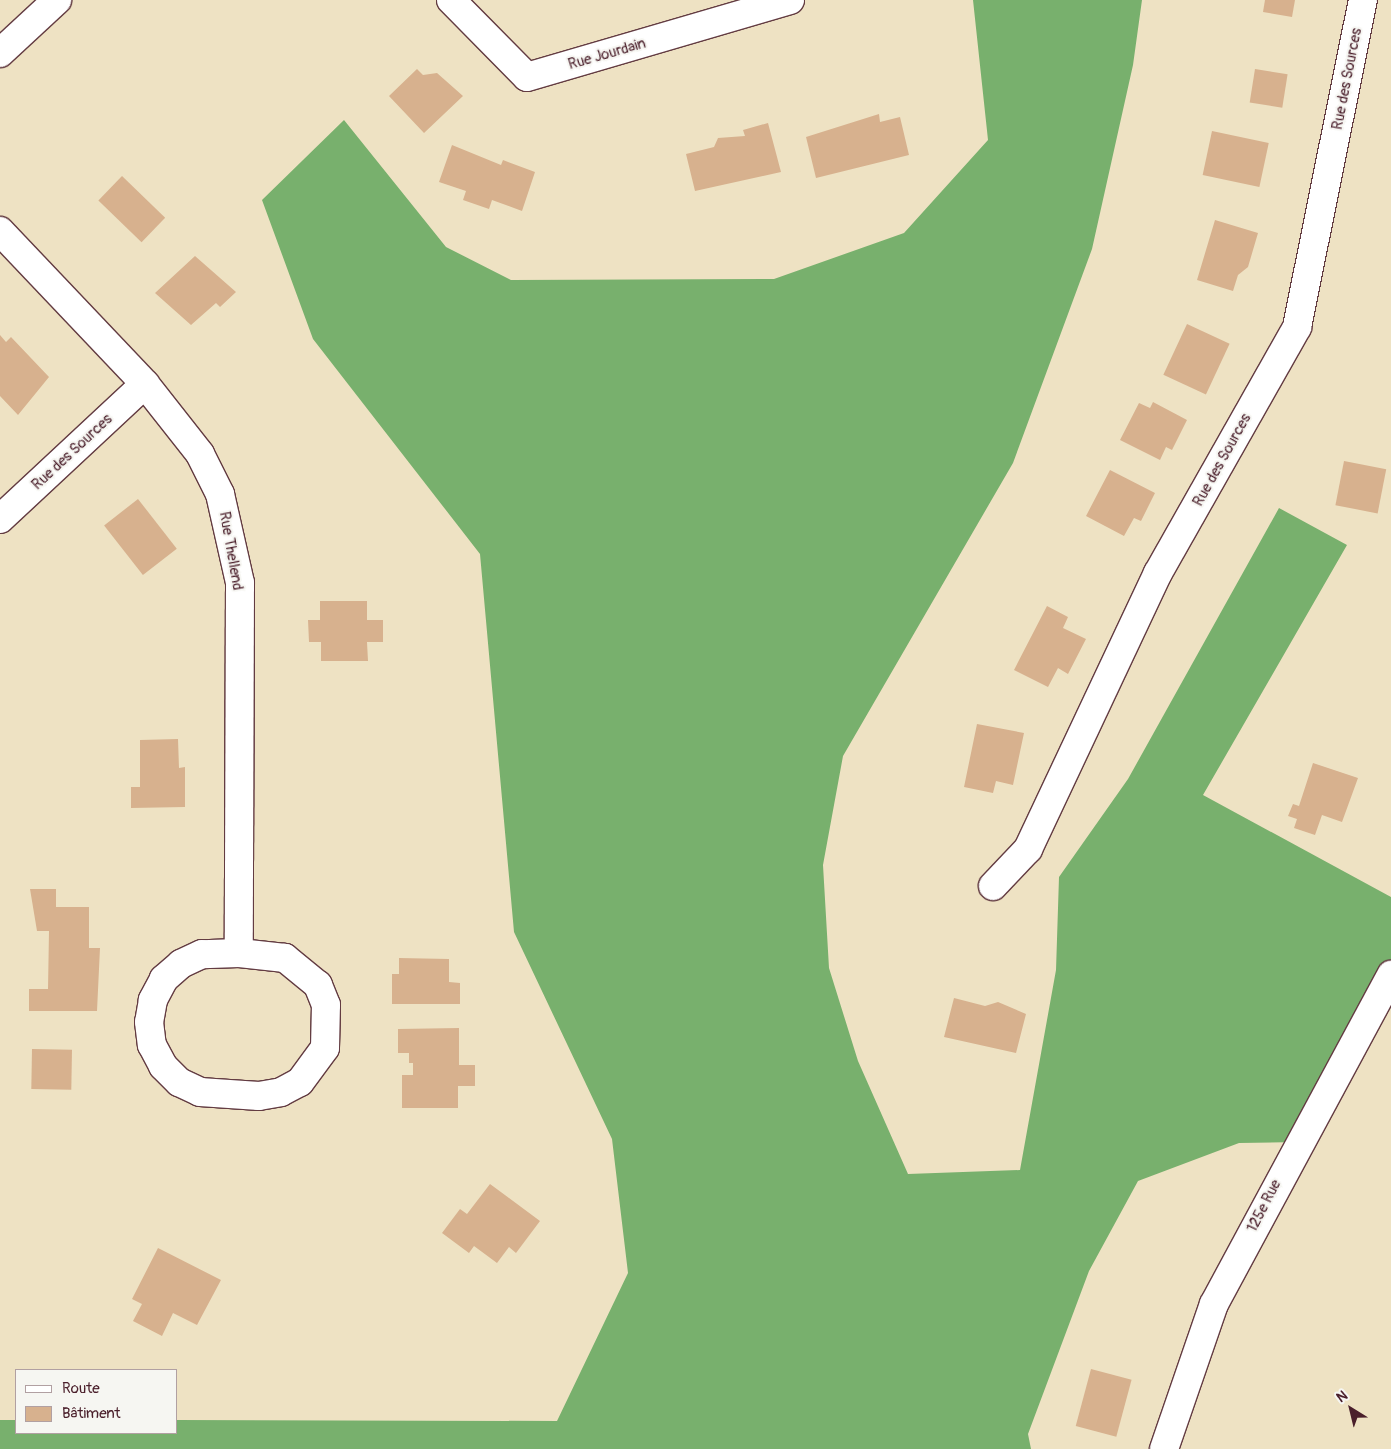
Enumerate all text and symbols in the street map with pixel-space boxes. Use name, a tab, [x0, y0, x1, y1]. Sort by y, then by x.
street label: Rue des Sources	[1328, 27, 1366, 131]
street label: Rue Jourdain	[566, 34, 648, 74]
street label: Rue des Sources	[28, 410, 116, 494]
street label: Rue des Sources	[1189, 411, 1255, 509]
street label: Rue Thellend	[215, 510, 247, 592]
street label: 125e Rue	[1243, 1177, 1285, 1235]
legend	[15, 1369, 178, 1434]
text: Route	[62, 1379, 100, 1398]
north arrow	[1326, 1384, 1376, 1434]
text: N	[1333, 1387, 1351, 1406]
text: Bâtiment	[62, 1404, 121, 1423]

